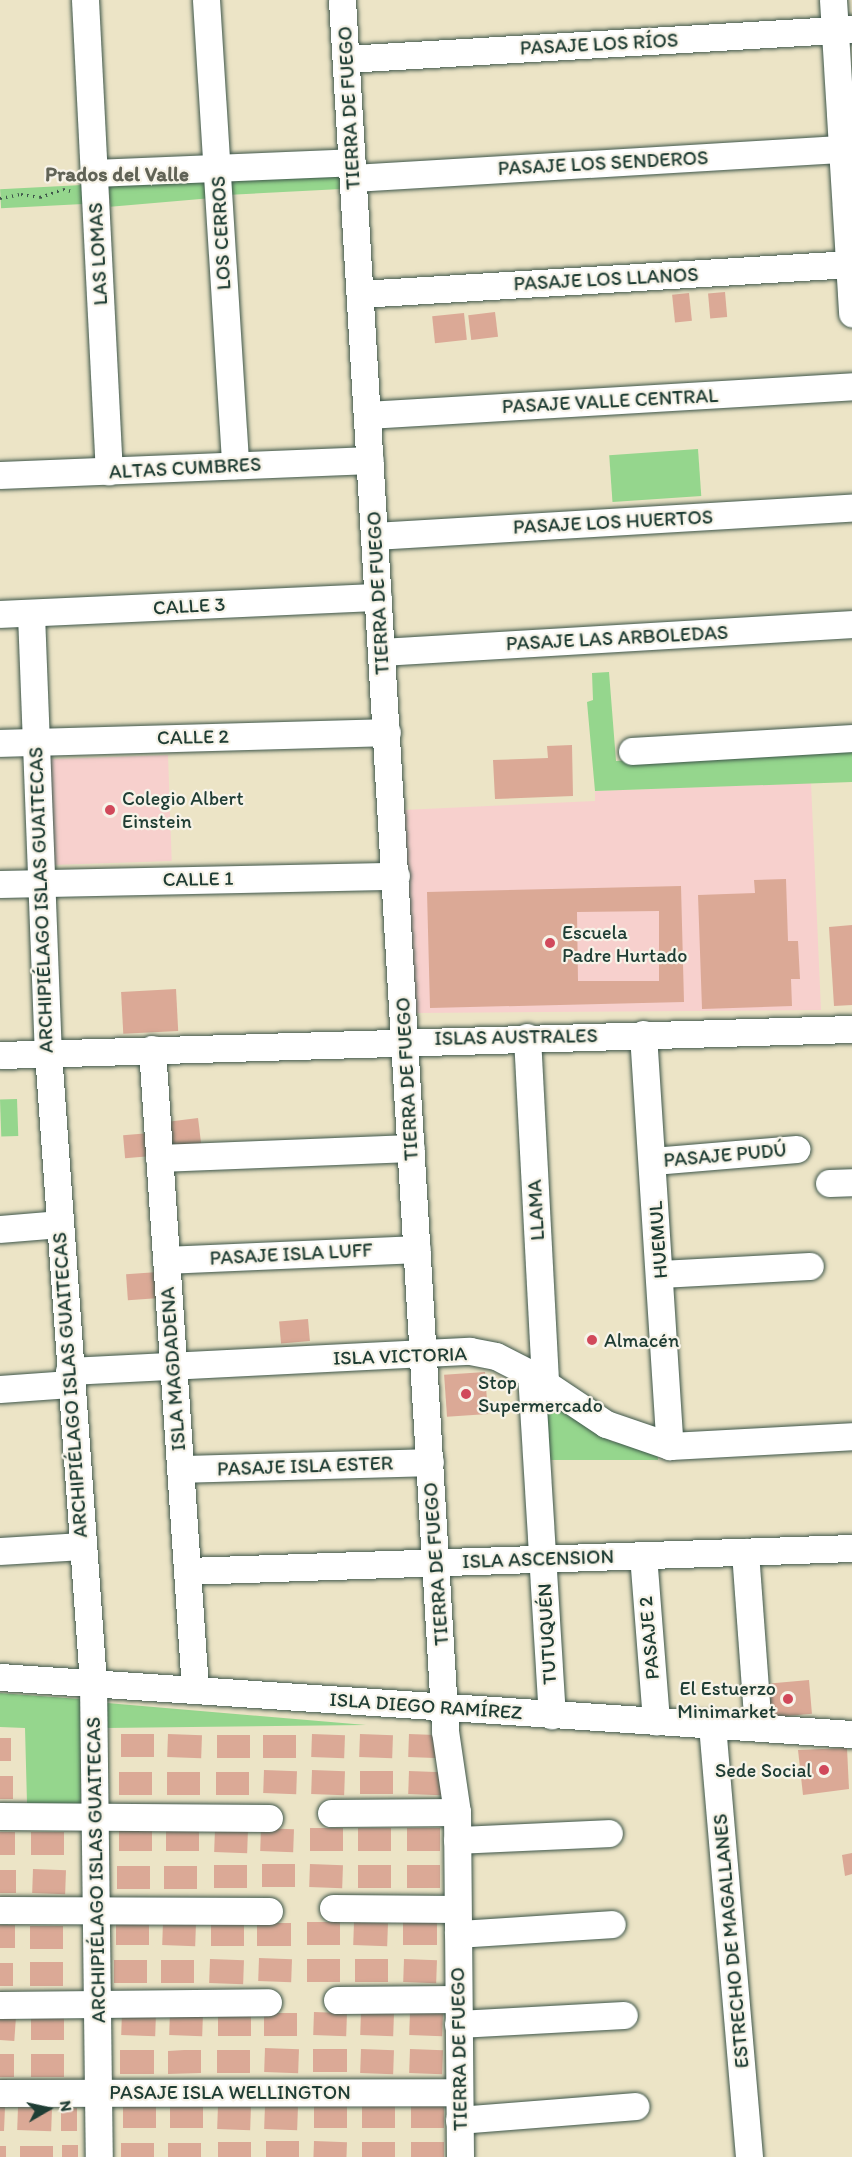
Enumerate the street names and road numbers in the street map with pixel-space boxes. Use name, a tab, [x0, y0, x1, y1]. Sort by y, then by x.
street label: TIERRA DE FUEGO	[333, 26, 365, 190]
street label: PASAJE LOS RÍOS	[519, 28, 679, 60]
street label: PASAJE LOS SENDEROS	[497, 145, 709, 181]
street label: LOS CERROS	[206, 175, 236, 291]
street label: LAS LOMAS	[83, 202, 113, 306]
street label: PASAJE LOS LLANOS	[513, 262, 699, 296]
street label: PASAJE VALLE CENTRAL	[501, 383, 719, 419]
street label: ALTAS CUMBRES	[108, 452, 262, 484]
street label: PASAJE LOS HUERTOS	[512, 505, 714, 539]
street label: TIERRA DE FUEGO	[362, 511, 394, 675]
street label: CALLE 3	[152, 592, 226, 620]
street label: PASAJE LAS ARBOLEDAS	[506, 620, 728, 656]
street label: CALLE 2	[157, 724, 229, 750]
street label: ARCHIPIÉLAGO ISLAS GUAITECAS	[24, 747, 58, 1053]
street label: CALLE 1	[162, 866, 234, 892]
street label: TIERRA DE FUEGO	[391, 997, 423, 1161]
street label: ISLAS AUSTRALES	[434, 1024, 598, 1050]
street label: PASAJE PUDÚ	[662, 1138, 788, 1172]
street label: LLAMA	[522, 1179, 550, 1241]
street label: HUEMUL	[643, 1200, 673, 1280]
street label: ARCHIPIÉLAGO ISLAS GUAITECAS	[47, 1231, 93, 1539]
street label: PASAJE ISLA LUFF	[209, 1238, 373, 1270]
street label: ISLA MAGDADENA	[155, 1286, 191, 1452]
street label: ISLA VICTORIA	[332, 1342, 468, 1370]
street label: PASAJE ISLA ESTER	[217, 1451, 393, 1481]
street label: TIERRA DE FUEGO	[418, 1482, 454, 1646]
street label: ISLA ASCENSION	[460, 1544, 616, 1574]
street label: TUTUQUÉN	[532, 1583, 562, 1685]
street label: PASAJE 2	[633, 1595, 665, 1681]
street label: ISLA DIEGO RAMÍREZ	[328, 1687, 524, 1725]
street label: ARCHIPIÉLAGO ISLAS GUAITECAS	[81, 1717, 111, 2023]
street label: ESTRECHO DE MAGALLANES	[708, 1813, 754, 2069]
street label: TIERRA DE FUEGO	[446, 1967, 472, 2131]
street label: PASAJE ISLA WELLINGTON	[110, 2080, 350, 2104]

